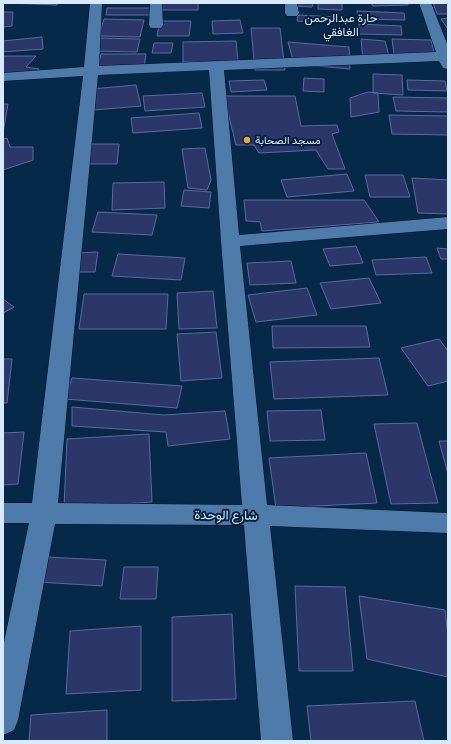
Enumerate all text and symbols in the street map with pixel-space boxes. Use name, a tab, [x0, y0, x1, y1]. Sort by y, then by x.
district label: حارة عبدالرحمن الغافقي	[304, 11, 378, 42]
place label: مسجد الصحابة	[255, 134, 321, 147]
marker: مسجد الصحابة	[242, 135, 252, 145]
street label: شارع الوحدة	[194, 507, 258, 525]

